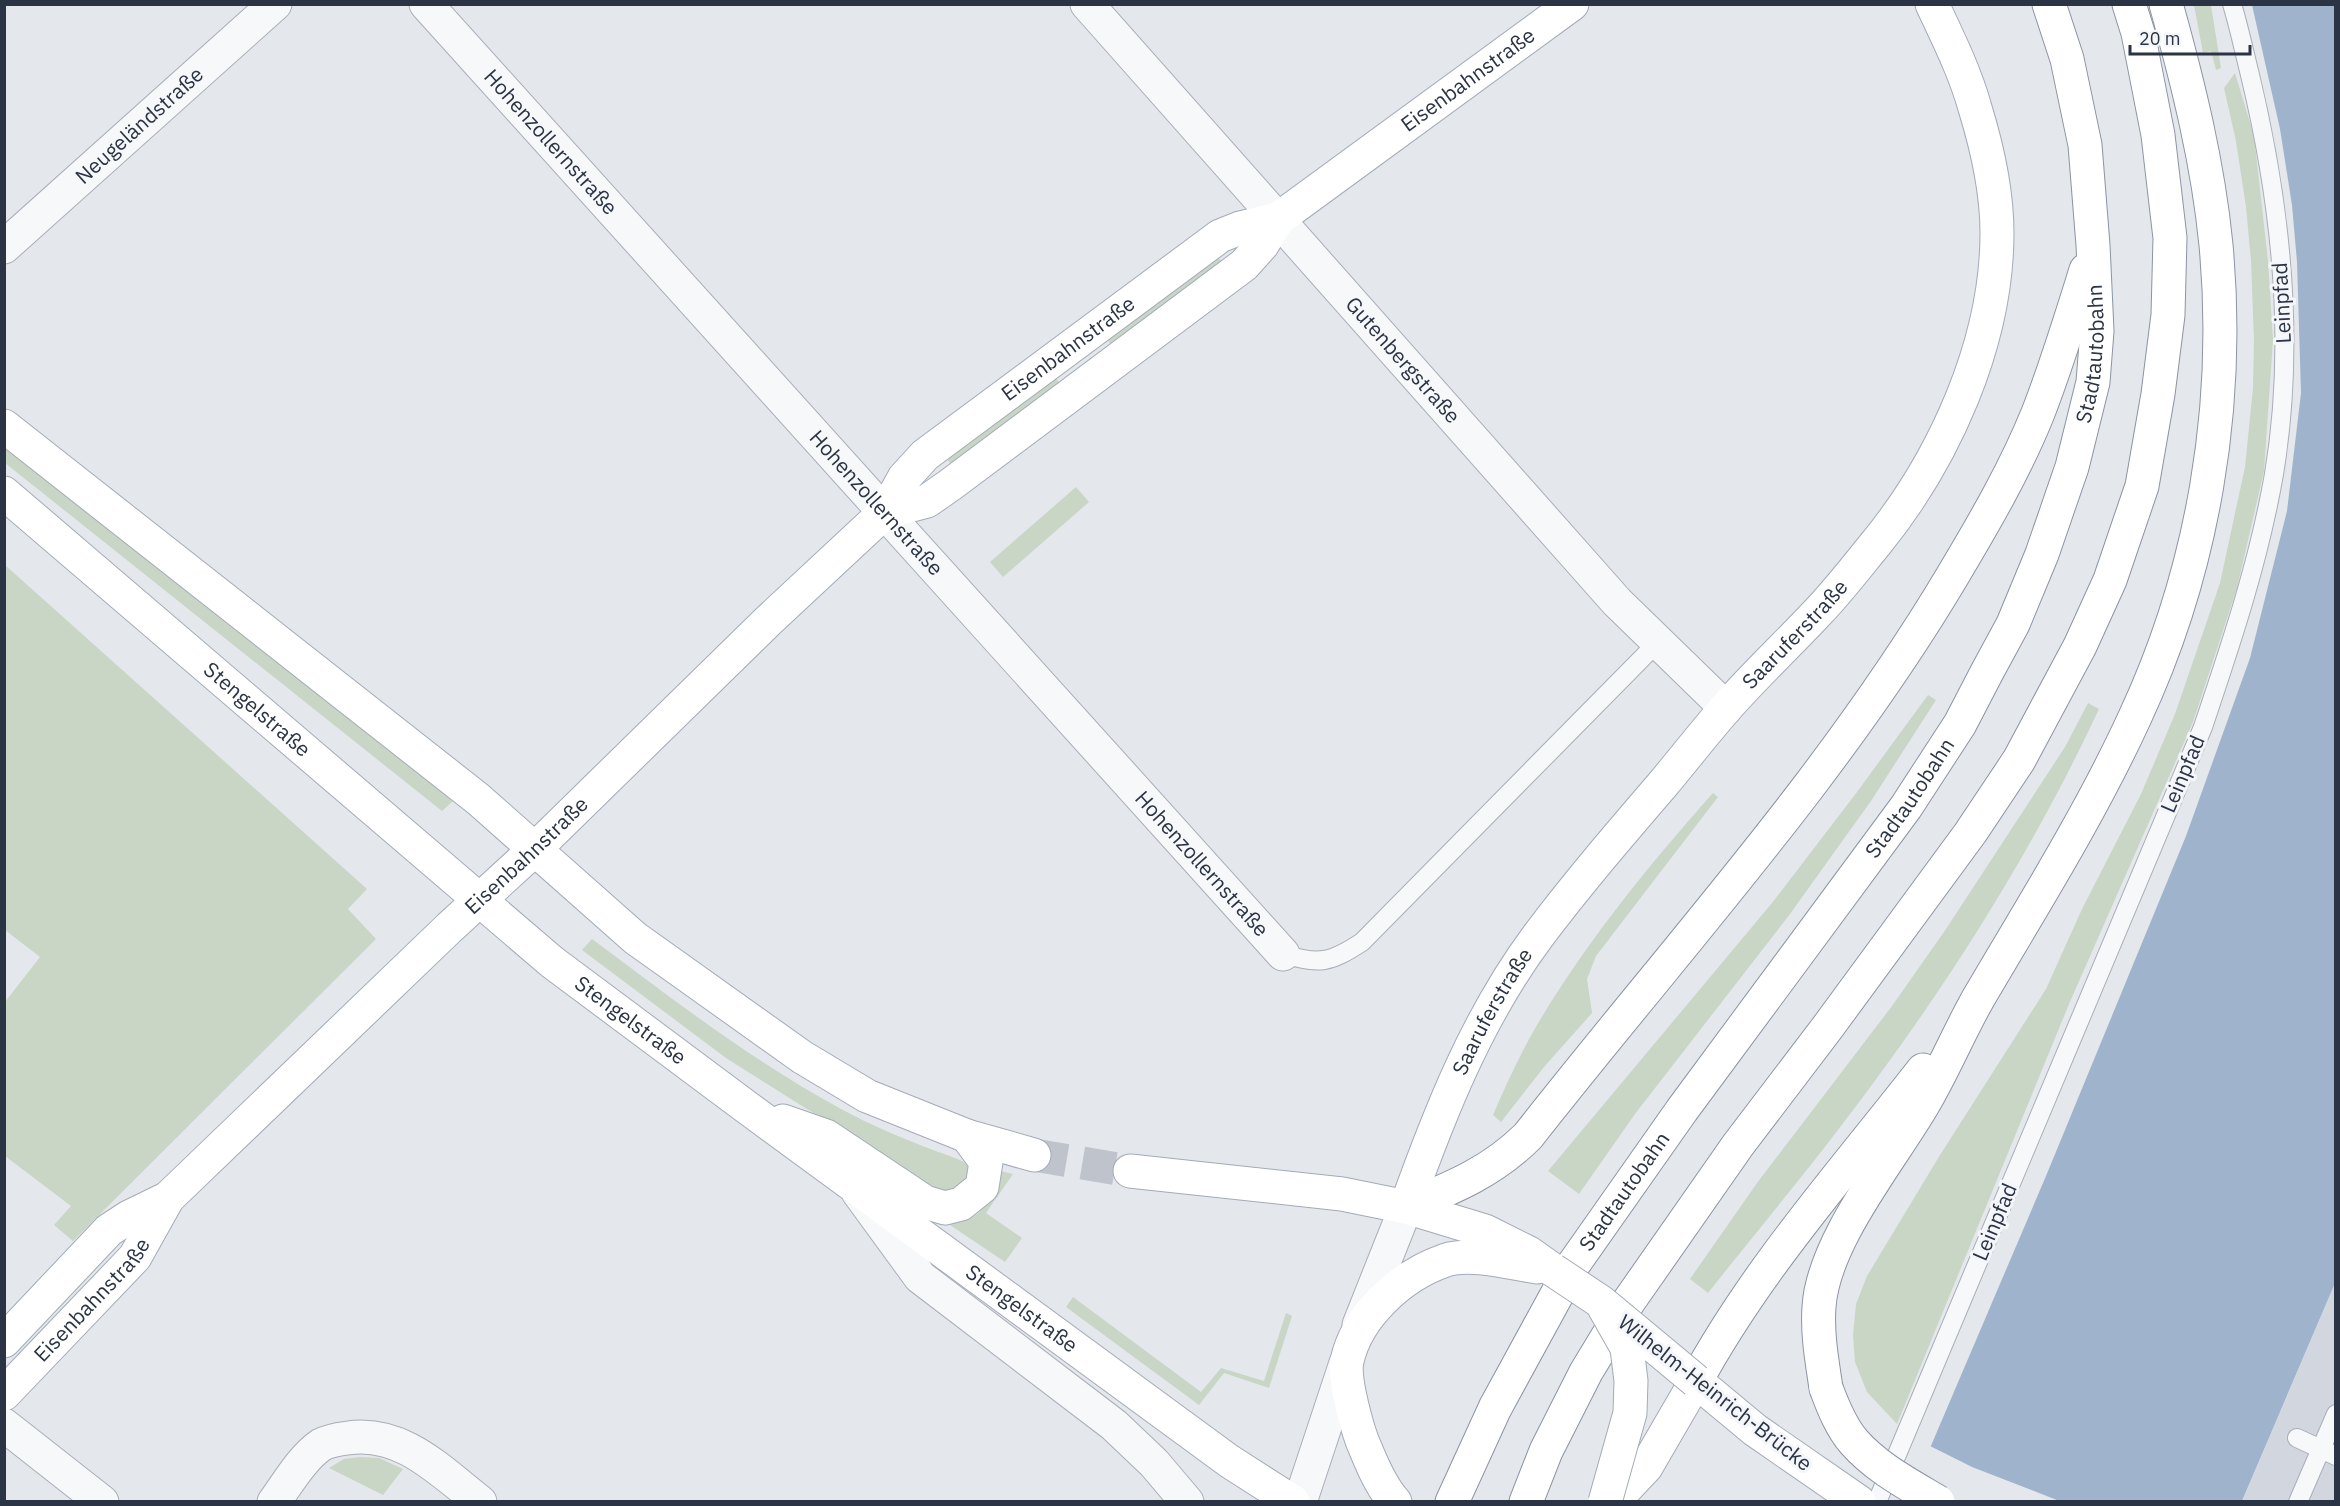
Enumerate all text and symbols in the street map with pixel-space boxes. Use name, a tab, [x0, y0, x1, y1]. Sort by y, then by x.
scale bar	[2130, 18, 2250, 56]
street label: Eisenbahnstraße	[1395, 21, 1540, 138]
text: 20 m	[2139, 27, 2181, 50]
street label: Neugeländstraße	[69, 60, 209, 190]
street label: Hohenzollernstraße	[478, 63, 624, 220]
street label: Leinpfad	[2265, 262, 2297, 344]
street label: Stadtautobahn	[2068, 284, 2110, 426]
street label: Eisenbahnstraße	[995, 289, 1140, 407]
street label: Gutenbergstraße	[1340, 290, 1467, 429]
street label: Hohenzollernstraße	[804, 423, 950, 581]
street label: Saaruferstraße	[1735, 573, 1854, 695]
street label: Stengelstraße	[198, 655, 317, 762]
street label: Leinpfad	[2153, 731, 2211, 816]
street label: Stadtautobahn	[1858, 732, 1960, 863]
street label: Hohenzollernstraße	[1129, 784, 1275, 942]
street label: Eisenbahnstraße	[458, 790, 594, 920]
street label: Saaruferstraße	[1445, 942, 1538, 1079]
street label: Stengelstraße	[569, 969, 692, 1070]
street label: Stadtautobahn	[1572, 1126, 1675, 1256]
street label: Leinpfad	[1965, 1179, 2023, 1264]
street label: Eisenbahnstraße	[27, 1233, 156, 1367]
street label: Stengelstraße	[960, 1258, 1084, 1358]
street label: Wilhelm-Heinrich-Brücke	[1613, 1308, 1818, 1477]

